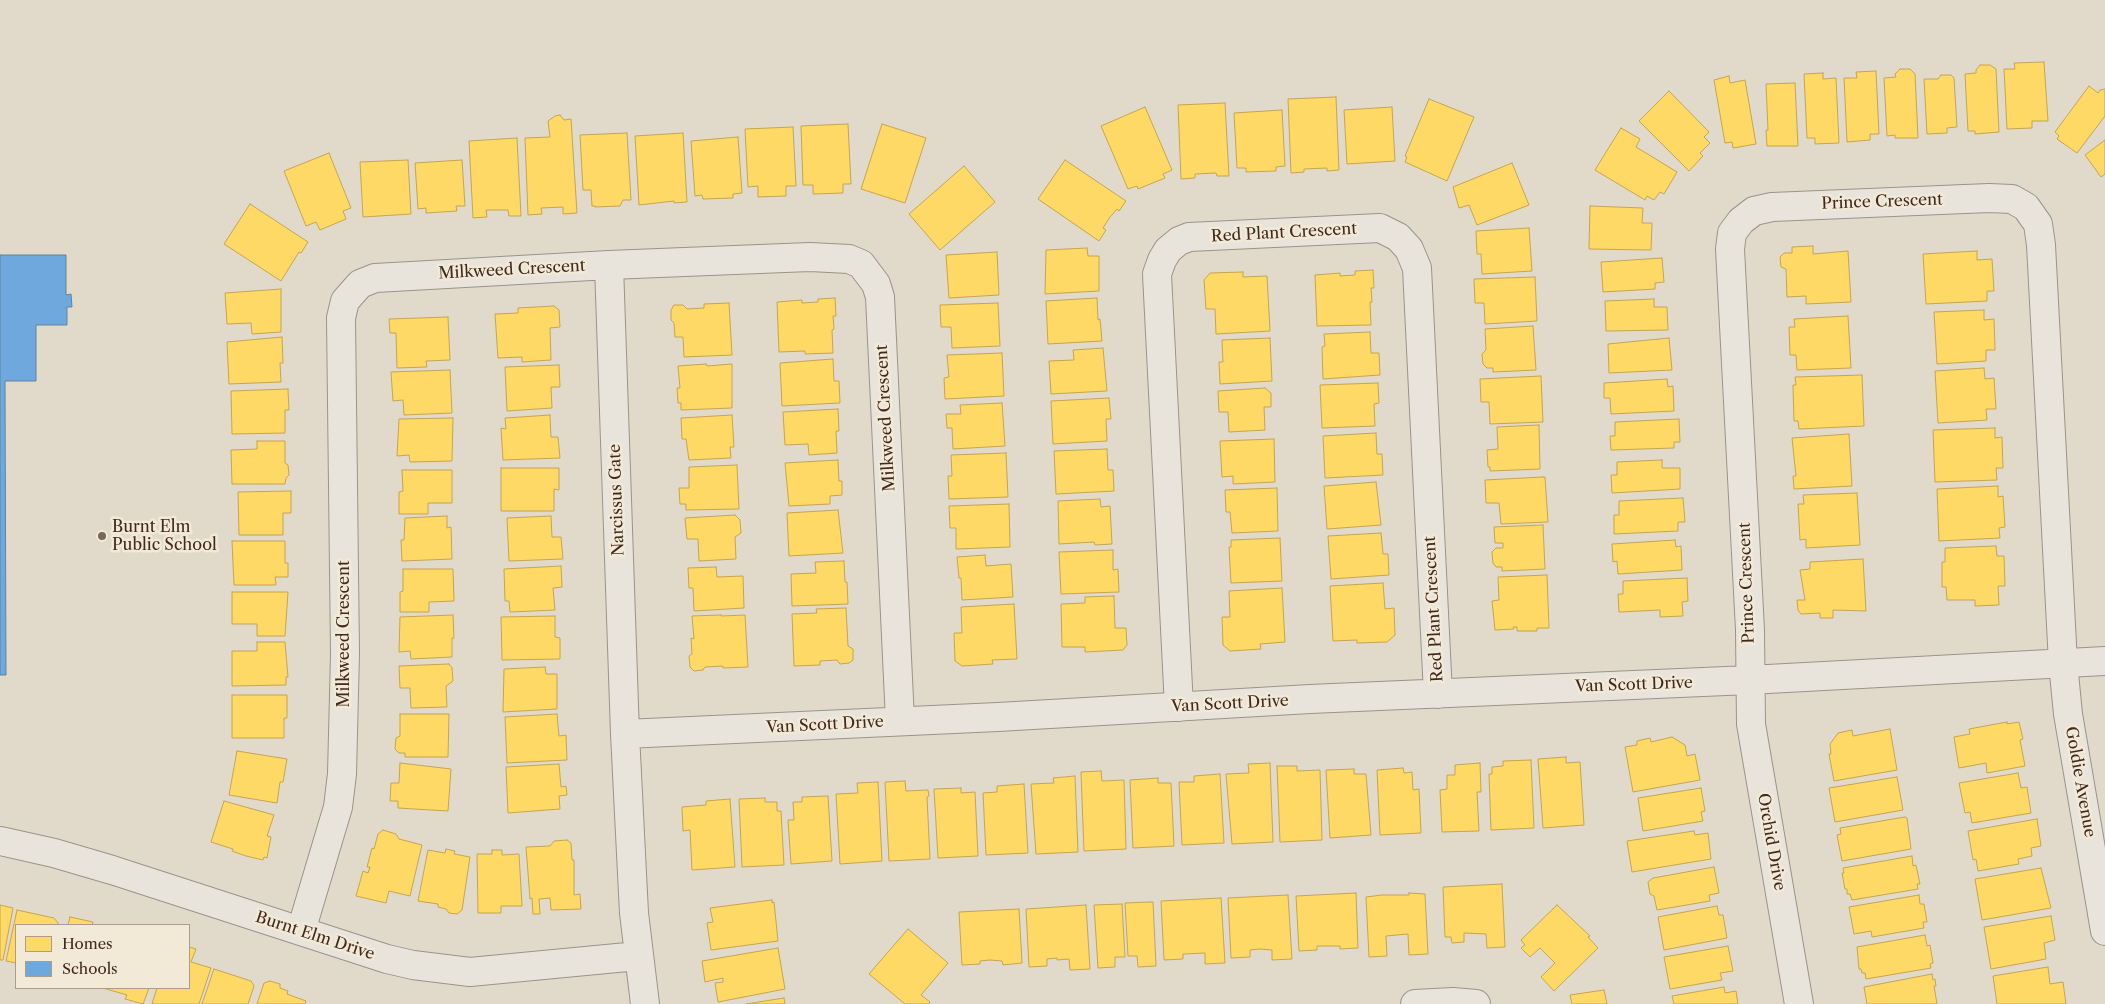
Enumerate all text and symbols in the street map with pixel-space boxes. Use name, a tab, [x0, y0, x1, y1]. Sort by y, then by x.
street label: Prince Crescent	[1821, 190, 1943, 214]
street label: Red Plant Crescent	[1211, 220, 1357, 246]
street label: Milkweed Crescent	[438, 257, 586, 283]
street label: Milkweed Crescent	[873, 344, 899, 492]
street label: Narcissus Gate	[605, 444, 629, 556]
place label: Burnt Elm Public School	[112, 517, 217, 555]
street label: Prince Crescent	[1735, 522, 1759, 644]
marker: Burnt Elm Public School	[96, 530, 108, 542]
street label: Red Plant Crescent	[1421, 536, 1447, 682]
street label: Milkweed Crescent	[334, 560, 354, 708]
street label: Van Scott Drive	[1575, 673, 1693, 697]
street label: Van Scott Drive	[1171, 691, 1289, 717]
street label: Van Scott Drive	[766, 712, 884, 738]
street label: Goldie Avenue	[2061, 725, 2099, 839]
street label: Orchid Drive	[1753, 792, 1789, 892]
street label: Burnt Elm Drive	[253, 908, 377, 964]
legend	[15, 924, 190, 989]
text: Homes	[62, 934, 113, 953]
text: Schools	[62, 959, 118, 978]

